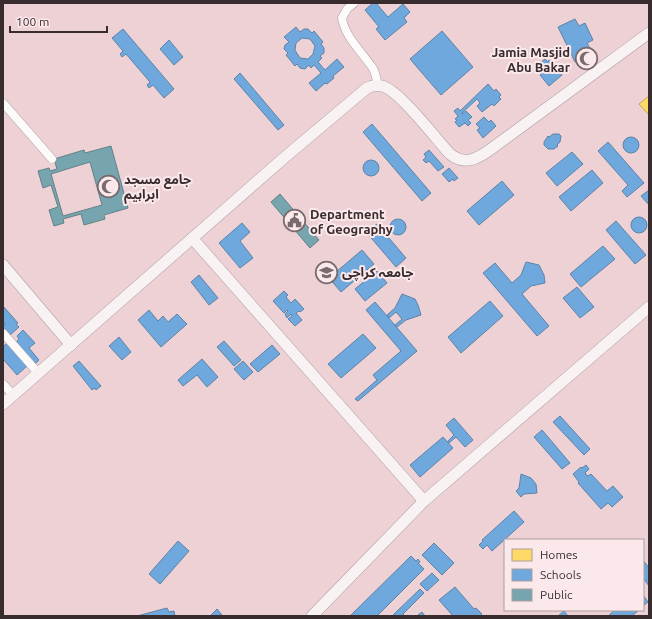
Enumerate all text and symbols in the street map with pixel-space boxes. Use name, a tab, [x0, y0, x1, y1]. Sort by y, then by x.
scale bar	[10, 8, 107, 34]
text: 100 m	[16, 15, 49, 28]
place label: Jamia Masjid Abu Bakar	[491, 45, 571, 74]
mosque icon: Jamia Masjid Abu Bakar	[573, 46, 599, 72]
place label: جامع مسجد ابراہیم	[124, 172, 191, 205]
mosque icon: جامع مسجد ابراہیم	[96, 173, 122, 199]
place label: Department of Geography	[310, 207, 393, 236]
public building icon: Department of Geography	[282, 208, 308, 234]
school or university icon: جامعہ کراچی	[313, 259, 339, 285]
place label: جامعہ کراچی	[342, 265, 413, 281]
legend	[504, 539, 644, 611]
text: Homes	[540, 548, 578, 561]
text: Schools	[540, 568, 581, 581]
text: Public	[540, 588, 573, 601]

